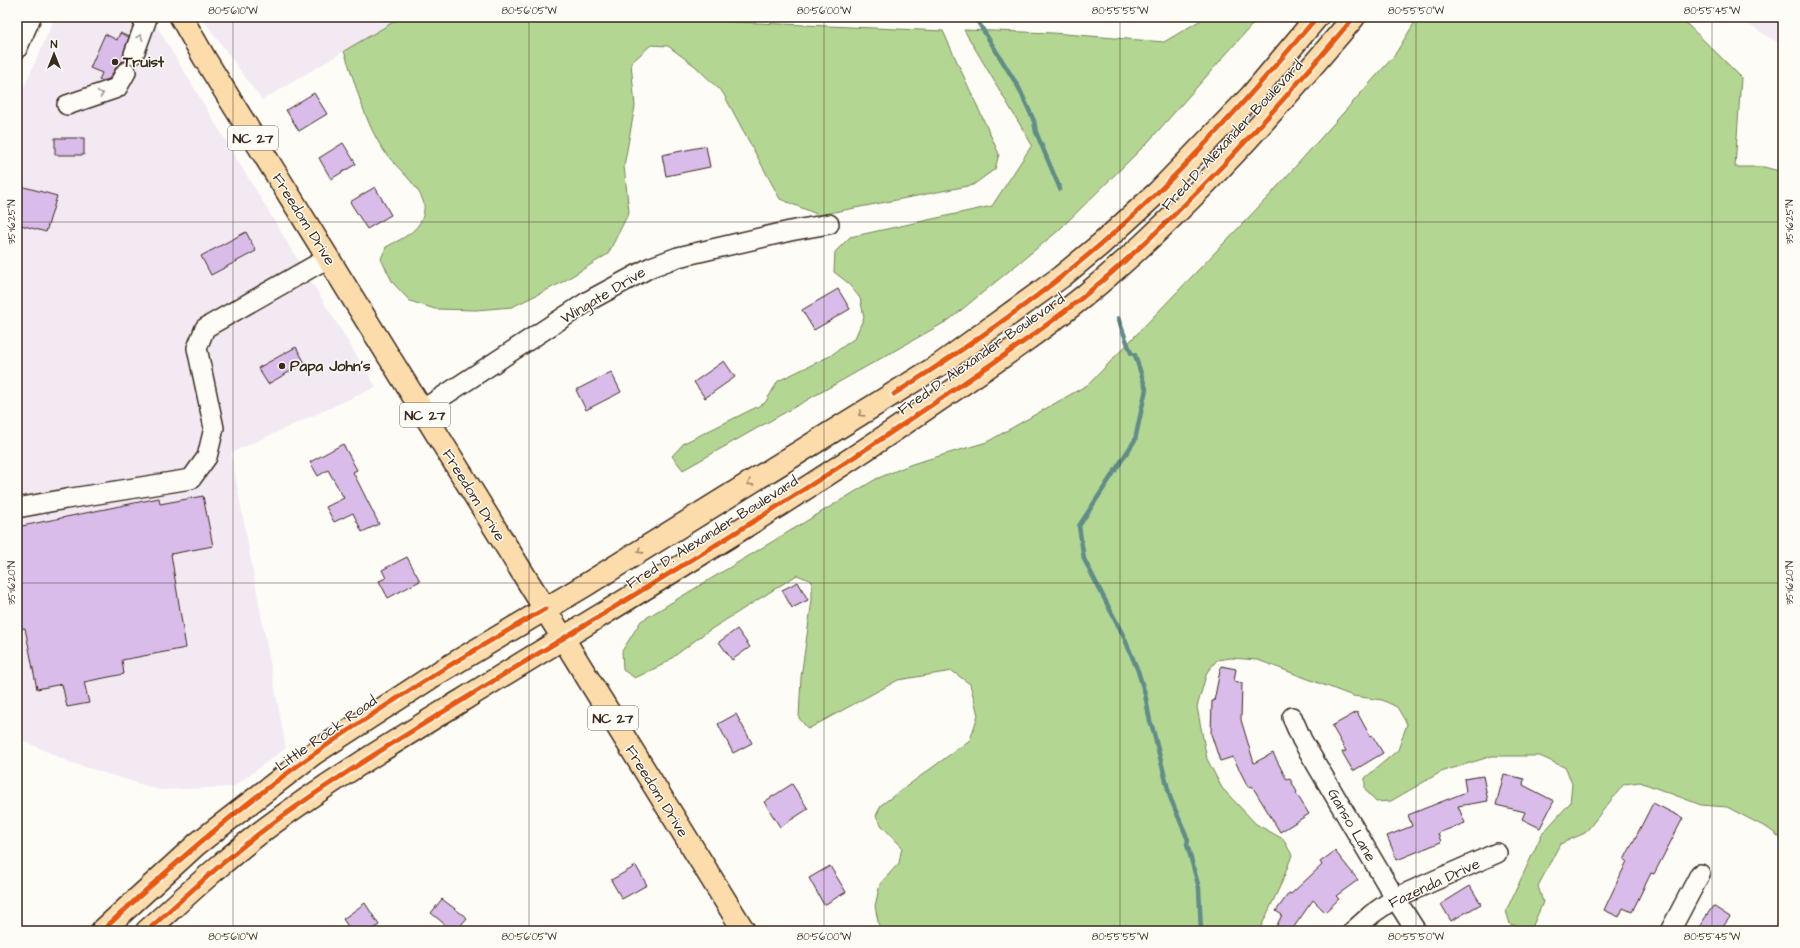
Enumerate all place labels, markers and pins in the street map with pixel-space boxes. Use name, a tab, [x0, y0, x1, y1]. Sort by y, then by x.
place label: Truist	[122, 52, 165, 73]
marker: Truist	[110, 57, 120, 67]
place label: Papa John's	[290, 356, 371, 377]
marker: Papa John's	[277, 361, 287, 371]

